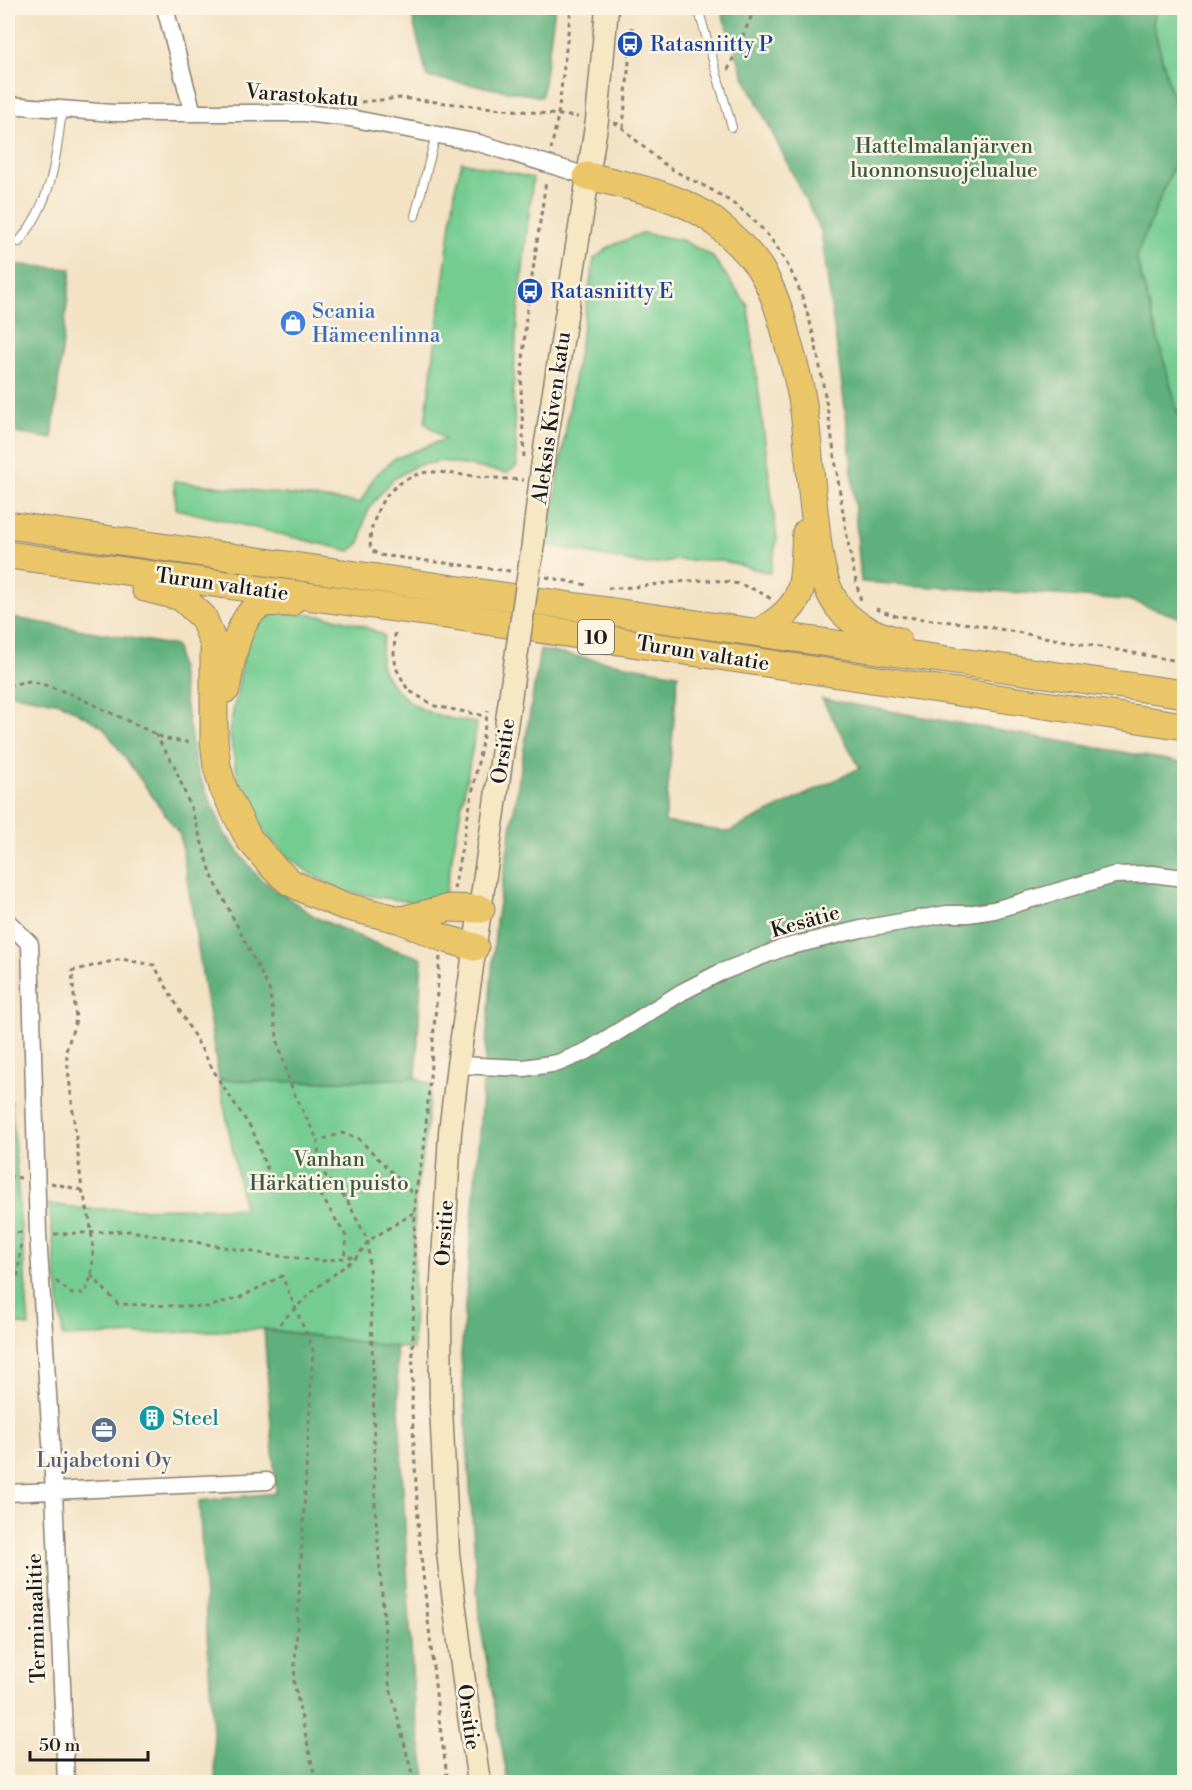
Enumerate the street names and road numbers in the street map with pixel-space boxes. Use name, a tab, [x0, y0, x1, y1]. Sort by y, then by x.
street label: Varastokatu	[243, 79, 359, 113]
street label: Aleksis Kiven katu	[527, 330, 577, 507]
street label: Turun valtatie	[154, 563, 290, 607]
road number: 10	[578, 620, 614, 654]
street label: Turun valtatie	[635, 631, 771, 677]
street label: Orsitie	[487, 716, 521, 786]
street label: Kesätie	[768, 900, 843, 944]
street label: Orsitie	[430, 1199, 460, 1267]
street label: Terminaalitie	[22, 1553, 52, 1683]
street label: Orsitie	[451, 1682, 485, 1752]

